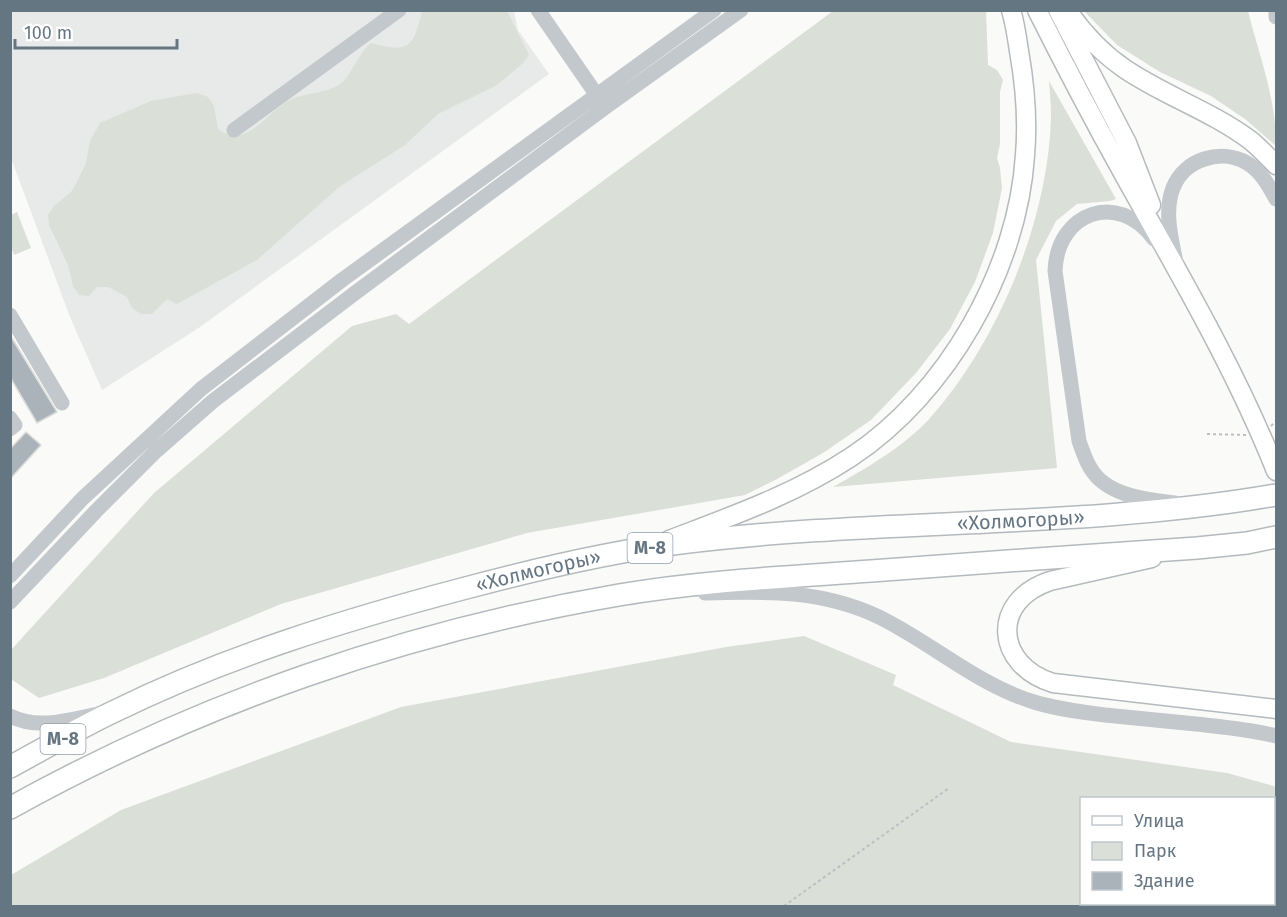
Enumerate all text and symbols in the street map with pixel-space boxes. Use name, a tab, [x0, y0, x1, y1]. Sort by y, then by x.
scale bar	[15, 12, 177, 50]
text: 100 m	[24, 22, 72, 44]
street label: «Холмогоры»	[956, 505, 1085, 535]
road number: М-8	[628, 533, 672, 563]
street label: «Холмогоры»	[473, 544, 603, 597]
road number: М-8	[40, 724, 86, 754]
legend	[1080, 797, 1275, 905]
text: Улица	[1134, 810, 1184, 832]
text: Парк	[1134, 840, 1177, 862]
text: Здание	[1134, 870, 1195, 892]

